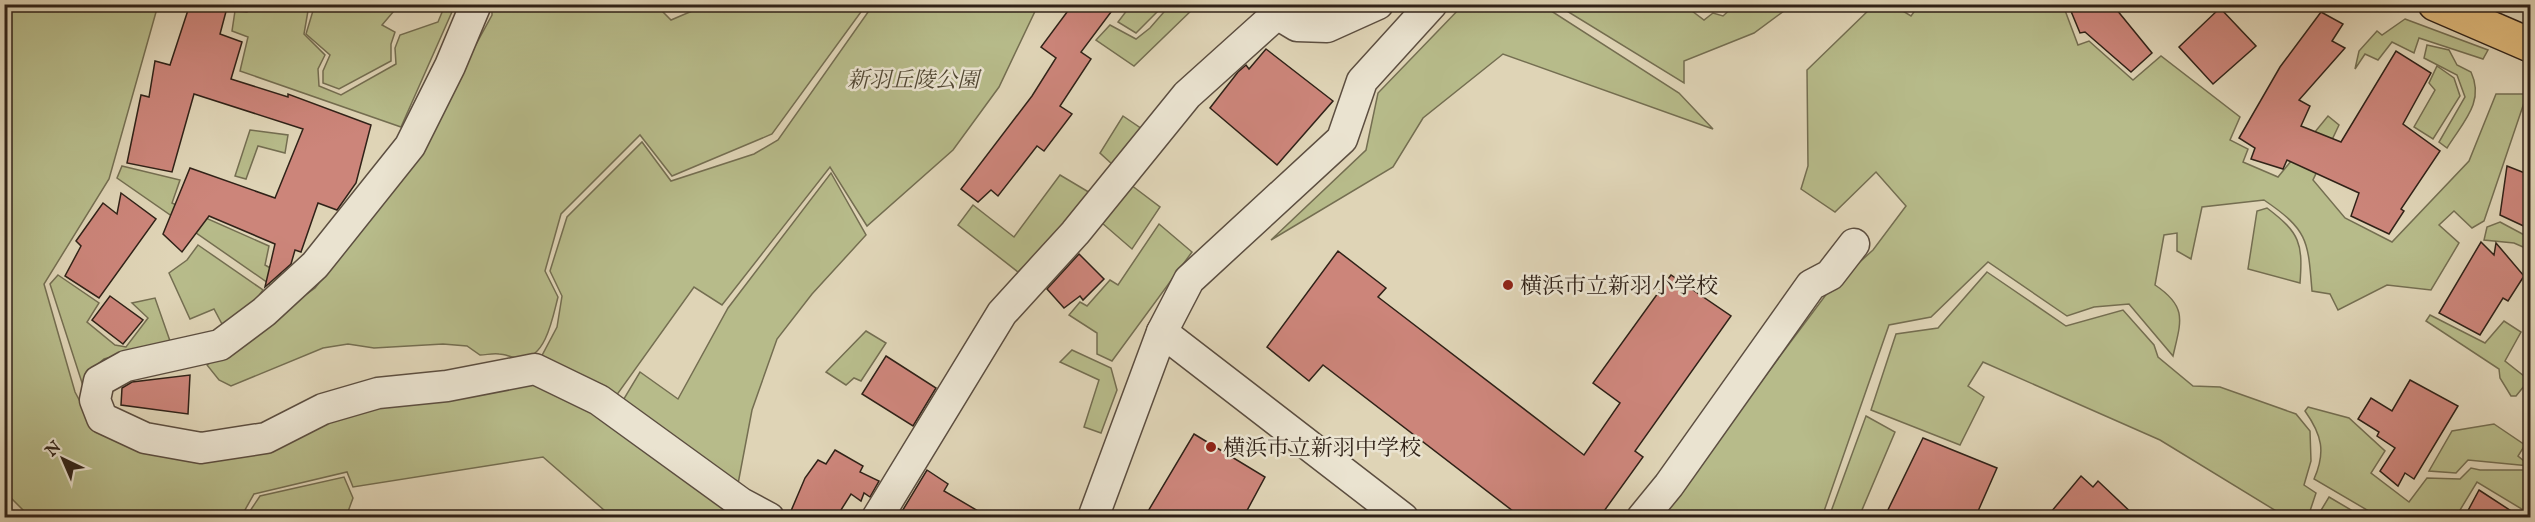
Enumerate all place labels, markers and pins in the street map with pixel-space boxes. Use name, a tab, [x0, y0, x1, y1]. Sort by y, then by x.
place label: 横浜市立新羽小学校	[1520, 273, 1718, 301]
marker: 横浜市立新羽小学校	[1501, 278, 1515, 292]
place label: 横浜市立新羽中学校	[1223, 435, 1421, 463]
marker: 横浜市立新羽中学校	[1204, 440, 1218, 454]

